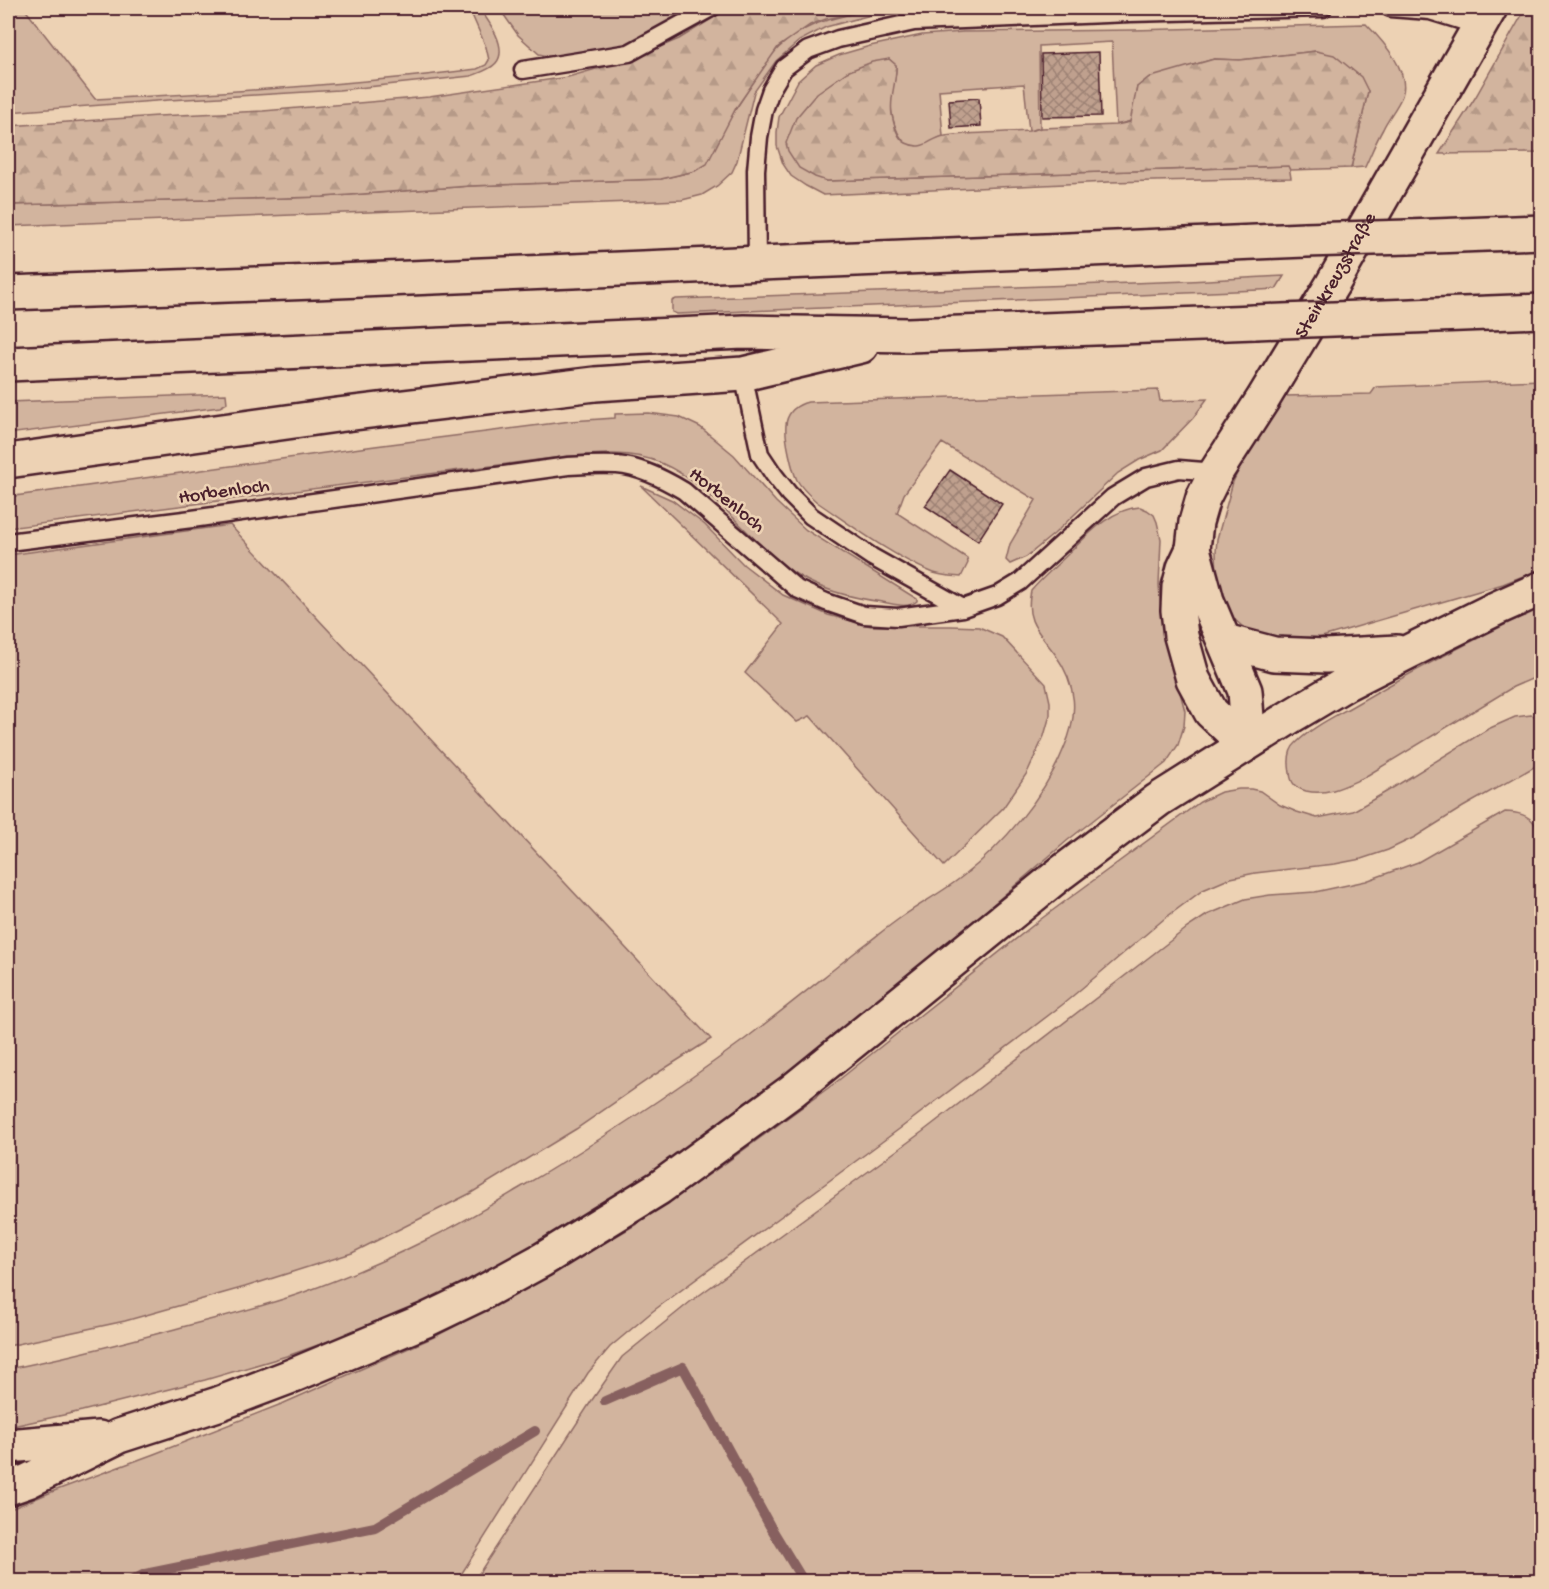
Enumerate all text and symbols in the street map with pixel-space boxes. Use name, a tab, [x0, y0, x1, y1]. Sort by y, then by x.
street label: Steinkreuzstraße	[1290, 208, 1383, 343]
street label: Horbenloch	[683, 463, 769, 539]
street label: Horbenloch	[177, 475, 271, 511]

